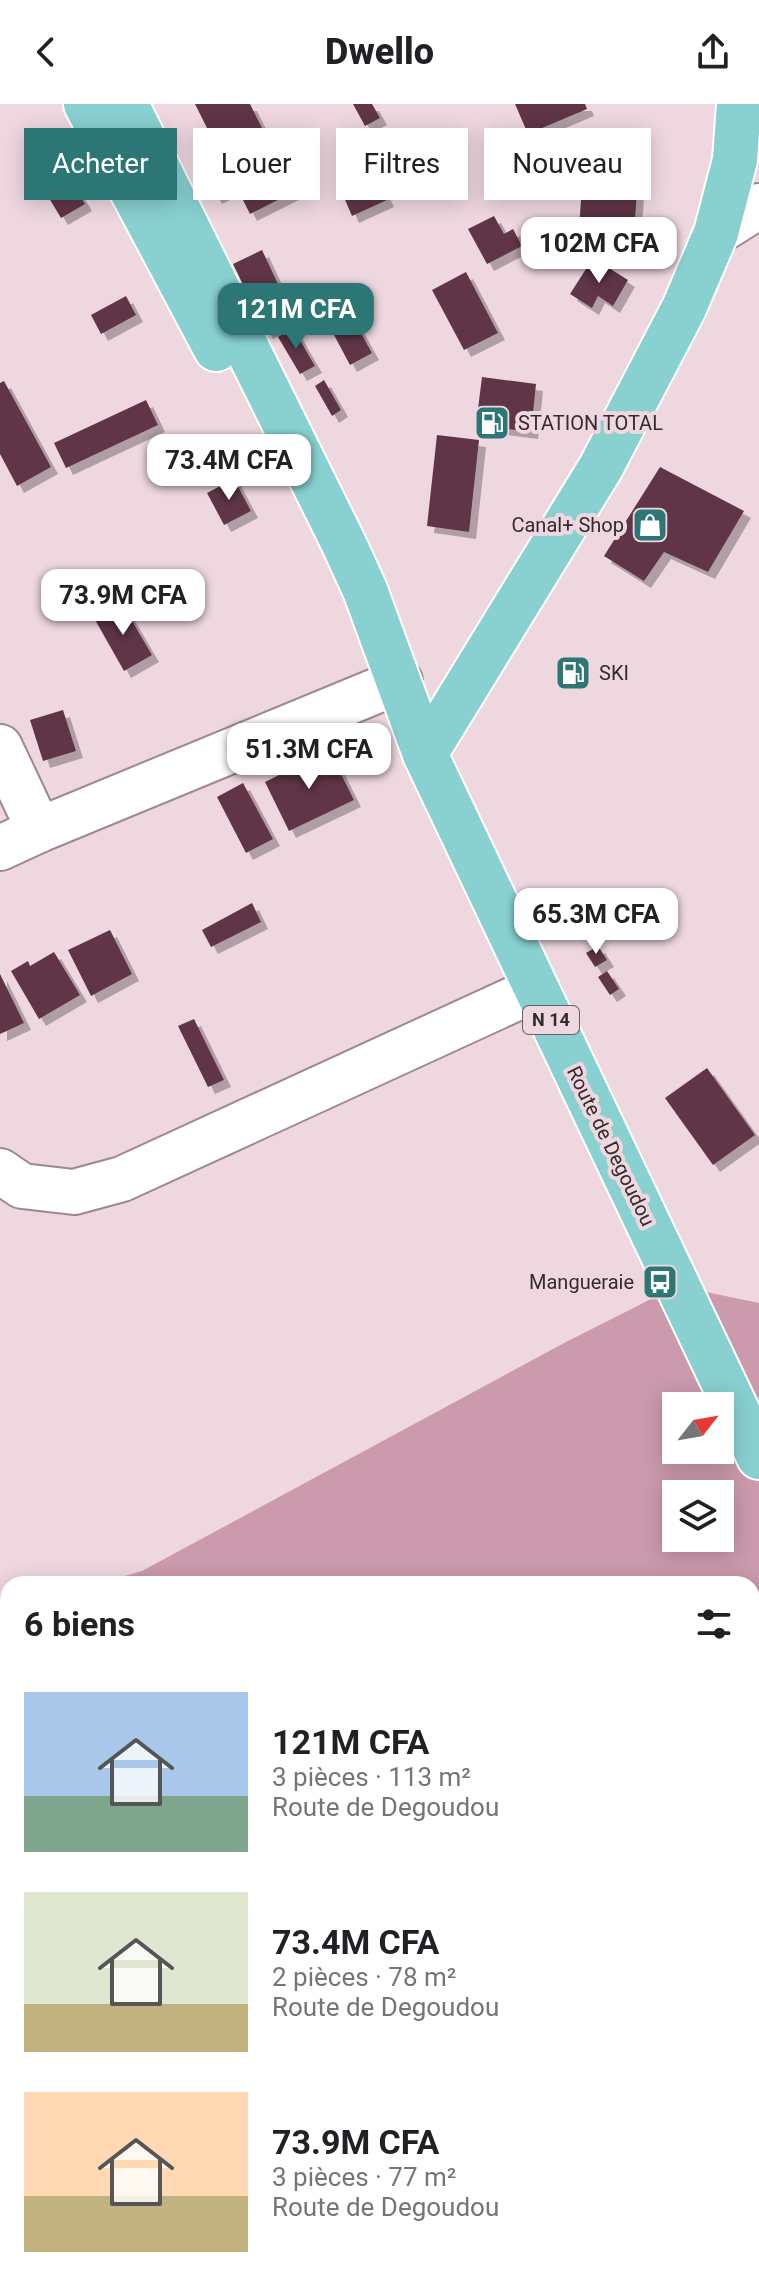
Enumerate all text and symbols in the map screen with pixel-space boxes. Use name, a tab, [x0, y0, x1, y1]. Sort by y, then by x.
icon: back	[24, 30, 68, 74]
icon: share	[691, 30, 735, 74]
text: Dwello	[325, 31, 434, 73]
chip: Acheter	[24, 128, 177, 200]
chip: Louer	[193, 128, 320, 200]
chip: Filtres	[336, 128, 468, 200]
chip: Nouveau	[484, 128, 651, 200]
pin: 102M CFA	[516, 217, 682, 285]
text: 102M CFA	[539, 228, 659, 258]
pin: 121M CFA	[213, 283, 379, 351]
text: 121M CFA	[236, 294, 356, 324]
fuel station icon: STATION TOTAL	[473, 404, 511, 442]
place label: STATION TOTAL	[518, 411, 663, 435]
pin: 73.4M CFA	[137, 434, 321, 502]
text: 73.4M CFA	[165, 445, 293, 475]
shop icon: Canal+ Shop	[631, 506, 669, 544]
place label: Canal+ Shop	[511, 513, 624, 537]
pin: 73.9M CFA	[31, 569, 215, 637]
text: 73.9M CFA	[59, 580, 187, 610]
fuel station icon: SKI	[554, 654, 592, 692]
place label: SKI	[599, 661, 629, 685]
pin: 51.3M CFA	[217, 723, 401, 791]
text: 51.3M CFA	[245, 734, 373, 764]
pin: 65.3M CFA	[504, 888, 688, 956]
text: 65.3M CFA	[532, 899, 660, 929]
road number: N 14	[523, 1006, 579, 1034]
street label: Route de Degoudou	[562, 1062, 660, 1230]
bus stop icon: Mangueraie	[641, 1263, 679, 1301]
place label: Mangueraie	[529, 1270, 634, 1294]
north arrow	[662, 1392, 734, 1464]
map controls	[662, 1392, 734, 1552]
button: layers	[662, 1480, 734, 1552]
icon: filters	[692, 1602, 736, 1646]
text: 6 biens	[24, 1604, 135, 1644]
text: 121M CFA	[272, 1722, 429, 1762]
icon: home	[88, 1724, 184, 1820]
text: 3 pièces · 113 m²	[272, 1762, 471, 1792]
text: Route de Degoudou	[272, 1792, 499, 1822]
text: 73.4M CFA	[272, 1922, 439, 1962]
icon: home	[88, 1924, 184, 2020]
text: 2 pièces · 78 m²	[272, 1962, 456, 1992]
text: Route de Degoudou	[272, 1992, 499, 2022]
text: 73.9M CFA	[272, 2122, 439, 2162]
icon: home	[88, 2124, 184, 2220]
text: 3 pièces · 77 m²	[272, 2162, 456, 2192]
text: Route de Degoudou	[272, 2192, 499, 2222]

